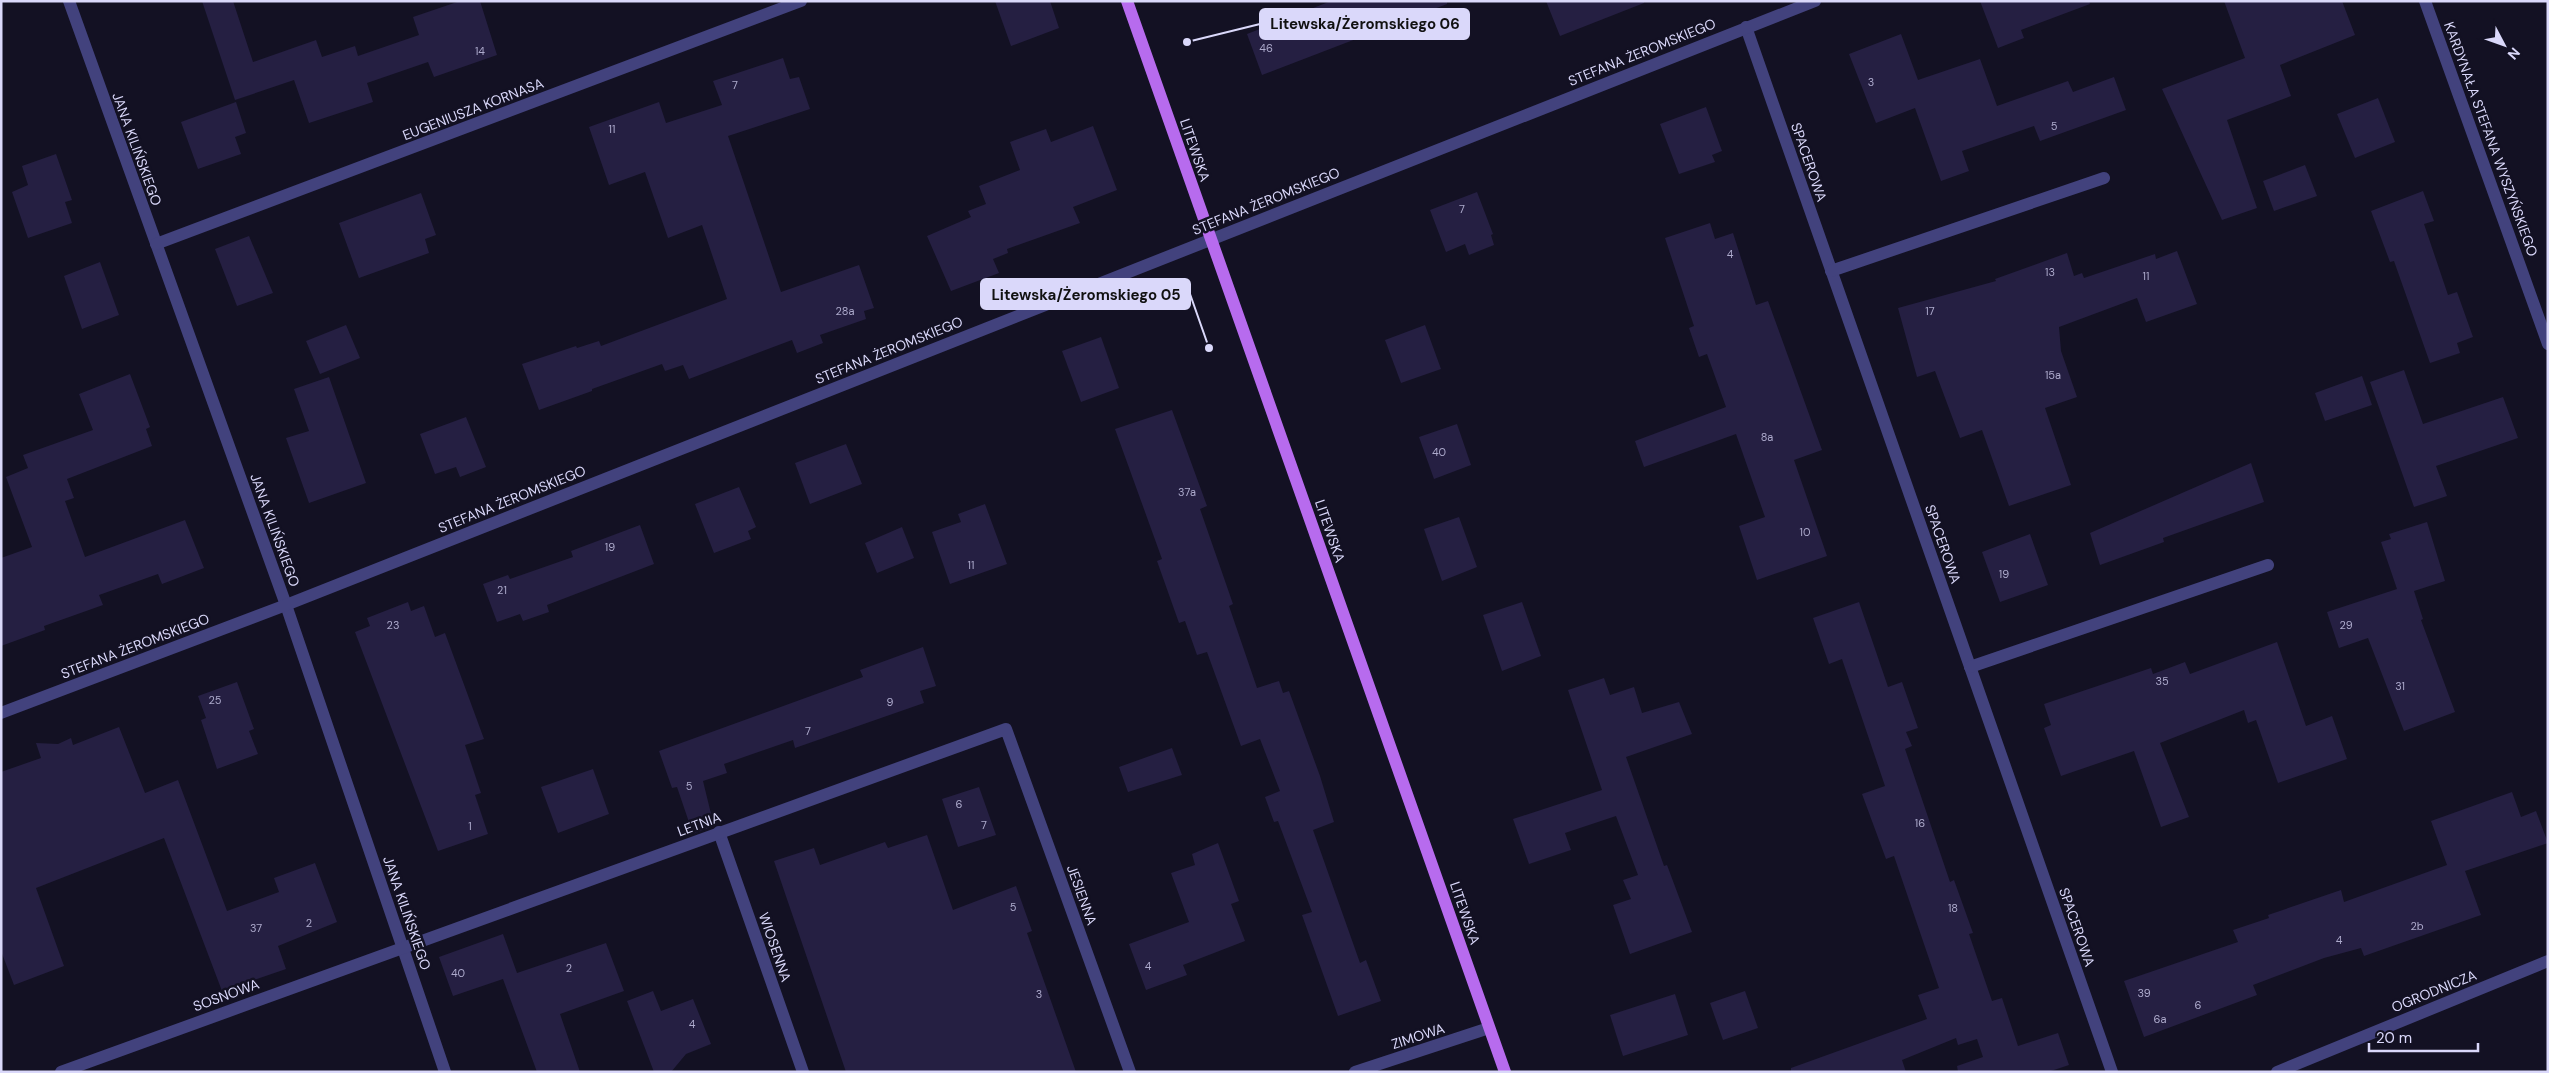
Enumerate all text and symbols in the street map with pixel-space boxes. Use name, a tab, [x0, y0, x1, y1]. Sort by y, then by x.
callout: Litewska/Żeromskiego 06	[1260, 9, 1469, 39]
text: Litewska/Żeromskiego 06	[1270, 14, 1460, 34]
street label: STEFANA ŻEROMSKIEGO	[1566, 14, 1719, 90]
street label: KARDYNAŁA STEFANA WYSZYŃSKIEGO	[2441, 19, 2541, 259]
north arrow	[2479, 20, 2529, 70]
house number: 46	[1259, 41, 1273, 55]
house number: 14	[475, 44, 485, 58]
street label: EUGENIUSZA KORNASA	[400, 74, 546, 144]
house number: 3	[1868, 75, 1874, 89]
house number: 7	[732, 78, 738, 92]
street label: JANA KILIŃSKIEGO	[108, 90, 166, 208]
street label: LITEWSKA	[1176, 116, 1214, 184]
house number: 5	[2051, 119, 2058, 133]
street label: SPACEROWA	[1787, 120, 1831, 204]
house number: 11	[609, 122, 615, 136]
street label: STEFANA ŻEROMSKIEGO	[1190, 163, 1343, 239]
house number: 7	[1459, 202, 1465, 216]
house number: 4	[1727, 247, 1734, 261]
house number: 13	[2045, 265, 2055, 279]
house number: 11	[2143, 269, 2149, 283]
callout: Litewska/Żeromskiego 05	[981, 279, 1190, 309]
text: Litewska/Żeromskiego 05	[991, 285, 1181, 305]
house number: 28a	[836, 304, 854, 318]
house number: 17	[1925, 304, 1935, 318]
street label: STEFANA ŻEROMSKIEGO	[813, 312, 966, 388]
house number: 15a	[2045, 368, 2061, 382]
house number: 8a	[1761, 430, 1773, 444]
house number: 40	[1432, 445, 1446, 459]
street label: STEFANA ŻEROMSKIEGO	[436, 461, 589, 537]
street label: JANA KILIŃSKIEGO	[246, 471, 304, 589]
house number: 37a	[1178, 485, 1196, 499]
street label: LITEWSKA	[1311, 497, 1349, 565]
street label: SPACEROWA	[1921, 502, 1965, 586]
house number: 10	[1800, 525, 1810, 539]
house number: 19	[605, 540, 615, 554]
house number: 11	[968, 558, 974, 572]
house number: 19	[1999, 567, 2009, 581]
house number: 21	[497, 583, 507, 597]
street label: STEFANA ŻEROMSKIEGO	[58, 609, 212, 683]
house number: 23	[387, 618, 399, 632]
house number: 29	[2339, 618, 2353, 632]
house number: 35	[2155, 674, 2169, 688]
house number: 31	[2395, 679, 2405, 693]
house number: 25	[208, 693, 222, 707]
house number: 9	[887, 695, 894, 709]
house number: 7	[805, 724, 811, 738]
house number: 5	[686, 779, 693, 793]
house number: 6	[956, 797, 963, 811]
street label: LETNIA	[675, 808, 723, 840]
house number: 16	[1915, 816, 1925, 830]
house number: 7	[981, 818, 987, 832]
house number: 1	[468, 819, 472, 833]
street label: JANA KILIŃSKIEGO	[379, 854, 435, 972]
street label: JESIENNA	[1063, 862, 1101, 928]
street label: LITEWSKA	[1446, 879, 1484, 947]
street label: SPACEROWA	[2055, 885, 2099, 969]
house number: 5	[1010, 900, 1017, 914]
house number: 18	[1948, 901, 1958, 915]
street label: WIOSENNA	[755, 910, 795, 984]
house number: 2	[306, 916, 312, 930]
house number: 2b	[2410, 919, 2424, 933]
house number: 37	[250, 921, 262, 935]
house number: 4	[2336, 933, 2343, 947]
house number: 4	[1145, 959, 1152, 973]
house number: 2	[566, 961, 572, 975]
house number: 40	[451, 966, 465, 980]
street label: OGRODNICZA	[2389, 966, 2479, 1016]
street label: SOSNOWA	[190, 975, 262, 1015]
house number: 39	[2137, 986, 2151, 1000]
house number: 3	[1036, 987, 1042, 1001]
house number: 6	[2195, 998, 2202, 1012]
house number: 6a	[2154, 1012, 2166, 1026]
house number: 4	[689, 1017, 696, 1031]
street label: ZIMOWA	[1389, 1019, 1447, 1053]
scale bar	[2369, 1020, 2478, 1052]
text: 20 m	[2376, 1028, 2412, 1048]

